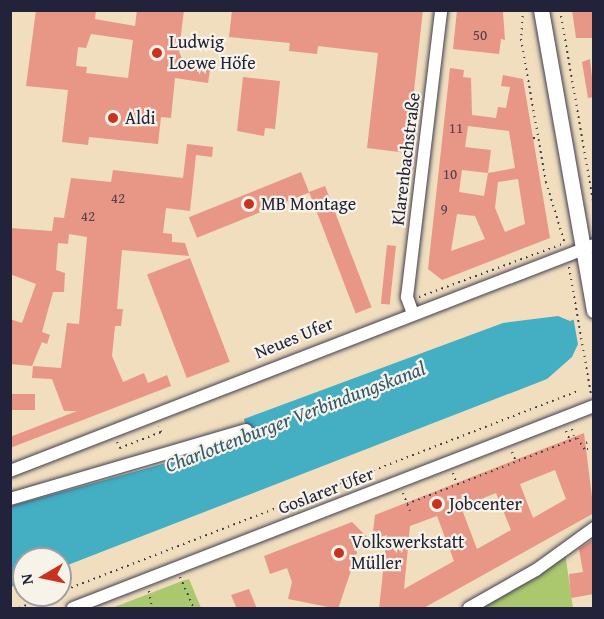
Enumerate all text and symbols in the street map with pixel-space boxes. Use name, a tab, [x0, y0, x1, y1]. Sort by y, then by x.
house number: 50	[473, 26, 487, 44]
place label: Ludwig Loewe Höfe	[169, 32, 256, 74]
marker: Ludwig Loewe Höfe	[150, 46, 164, 60]
street label: Klarenbachstraße	[387, 91, 425, 227]
place label: Aldi	[125, 107, 156, 129]
marker: Aldi	[106, 111, 120, 125]
house number: 11	[449, 119, 463, 137]
house number: 10	[443, 165, 457, 183]
house number: 42	[111, 189, 125, 207]
place label: MB Montage	[261, 193, 356, 215]
marker: MB Montage	[242, 197, 256, 211]
house number: 9	[440, 200, 448, 218]
house number: 42	[81, 207, 95, 225]
street label: Neues Ufer	[251, 312, 337, 364]
water label: Charlottenburger Verbindungskanal	[162, 355, 428, 477]
street label: Goslarer Ufer	[275, 463, 377, 519]
place label: Jobcenter	[449, 493, 522, 515]
marker: Jobcenter	[430, 497, 444, 511]
place label: Volkswerkstatt Müller	[351, 532, 464, 574]
marker: Volkswerkstatt Müller	[332, 546, 346, 560]
north arrow	[12, 547, 72, 607]
text: N	[14, 572, 39, 587]

